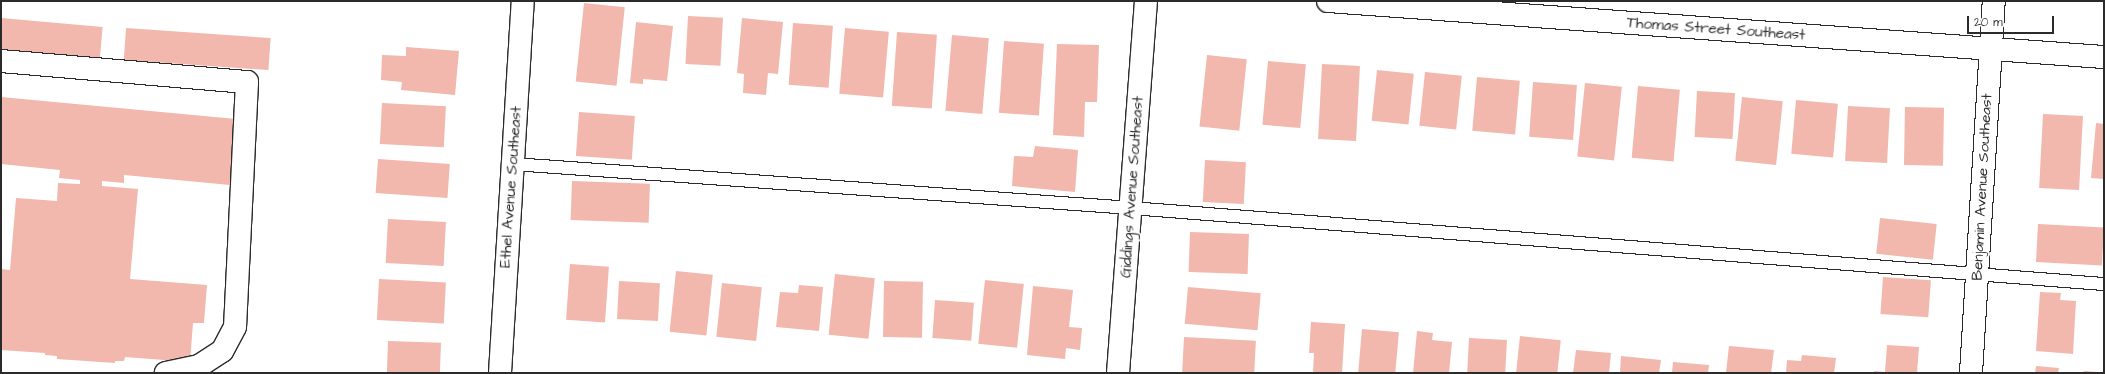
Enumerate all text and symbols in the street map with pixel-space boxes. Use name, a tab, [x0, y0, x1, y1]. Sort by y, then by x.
scale bar	[1969, 8, 2056, 34]
street label: Thomas Street Southeast	[1626, 14, 1806, 44]
text: 20 m	[1974, 14, 2003, 31]
street label: Benjamin Avenue Southeast	[1968, 93, 1996, 281]
street label: Giddings Avenue Southeast	[1117, 95, 1147, 279]
street label: Ethel Avenue Southeast	[496, 106, 526, 268]

